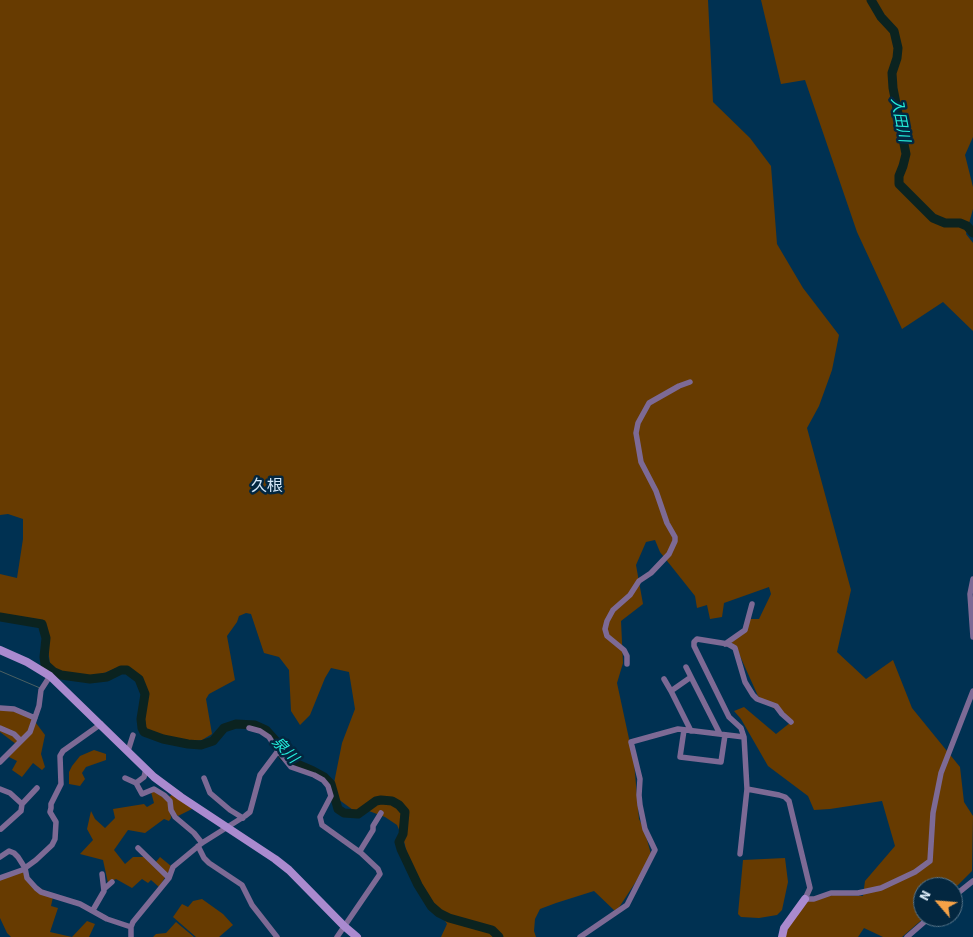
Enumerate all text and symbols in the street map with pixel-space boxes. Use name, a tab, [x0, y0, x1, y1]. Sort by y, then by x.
water label: 入田川	[886, 96, 912, 144]
district label: 久根	[251, 477, 283, 497]
water label: 泉川	[267, 734, 301, 768]
north arrow	[913, 877, 963, 927]
text: N	[915, 887, 937, 904]

